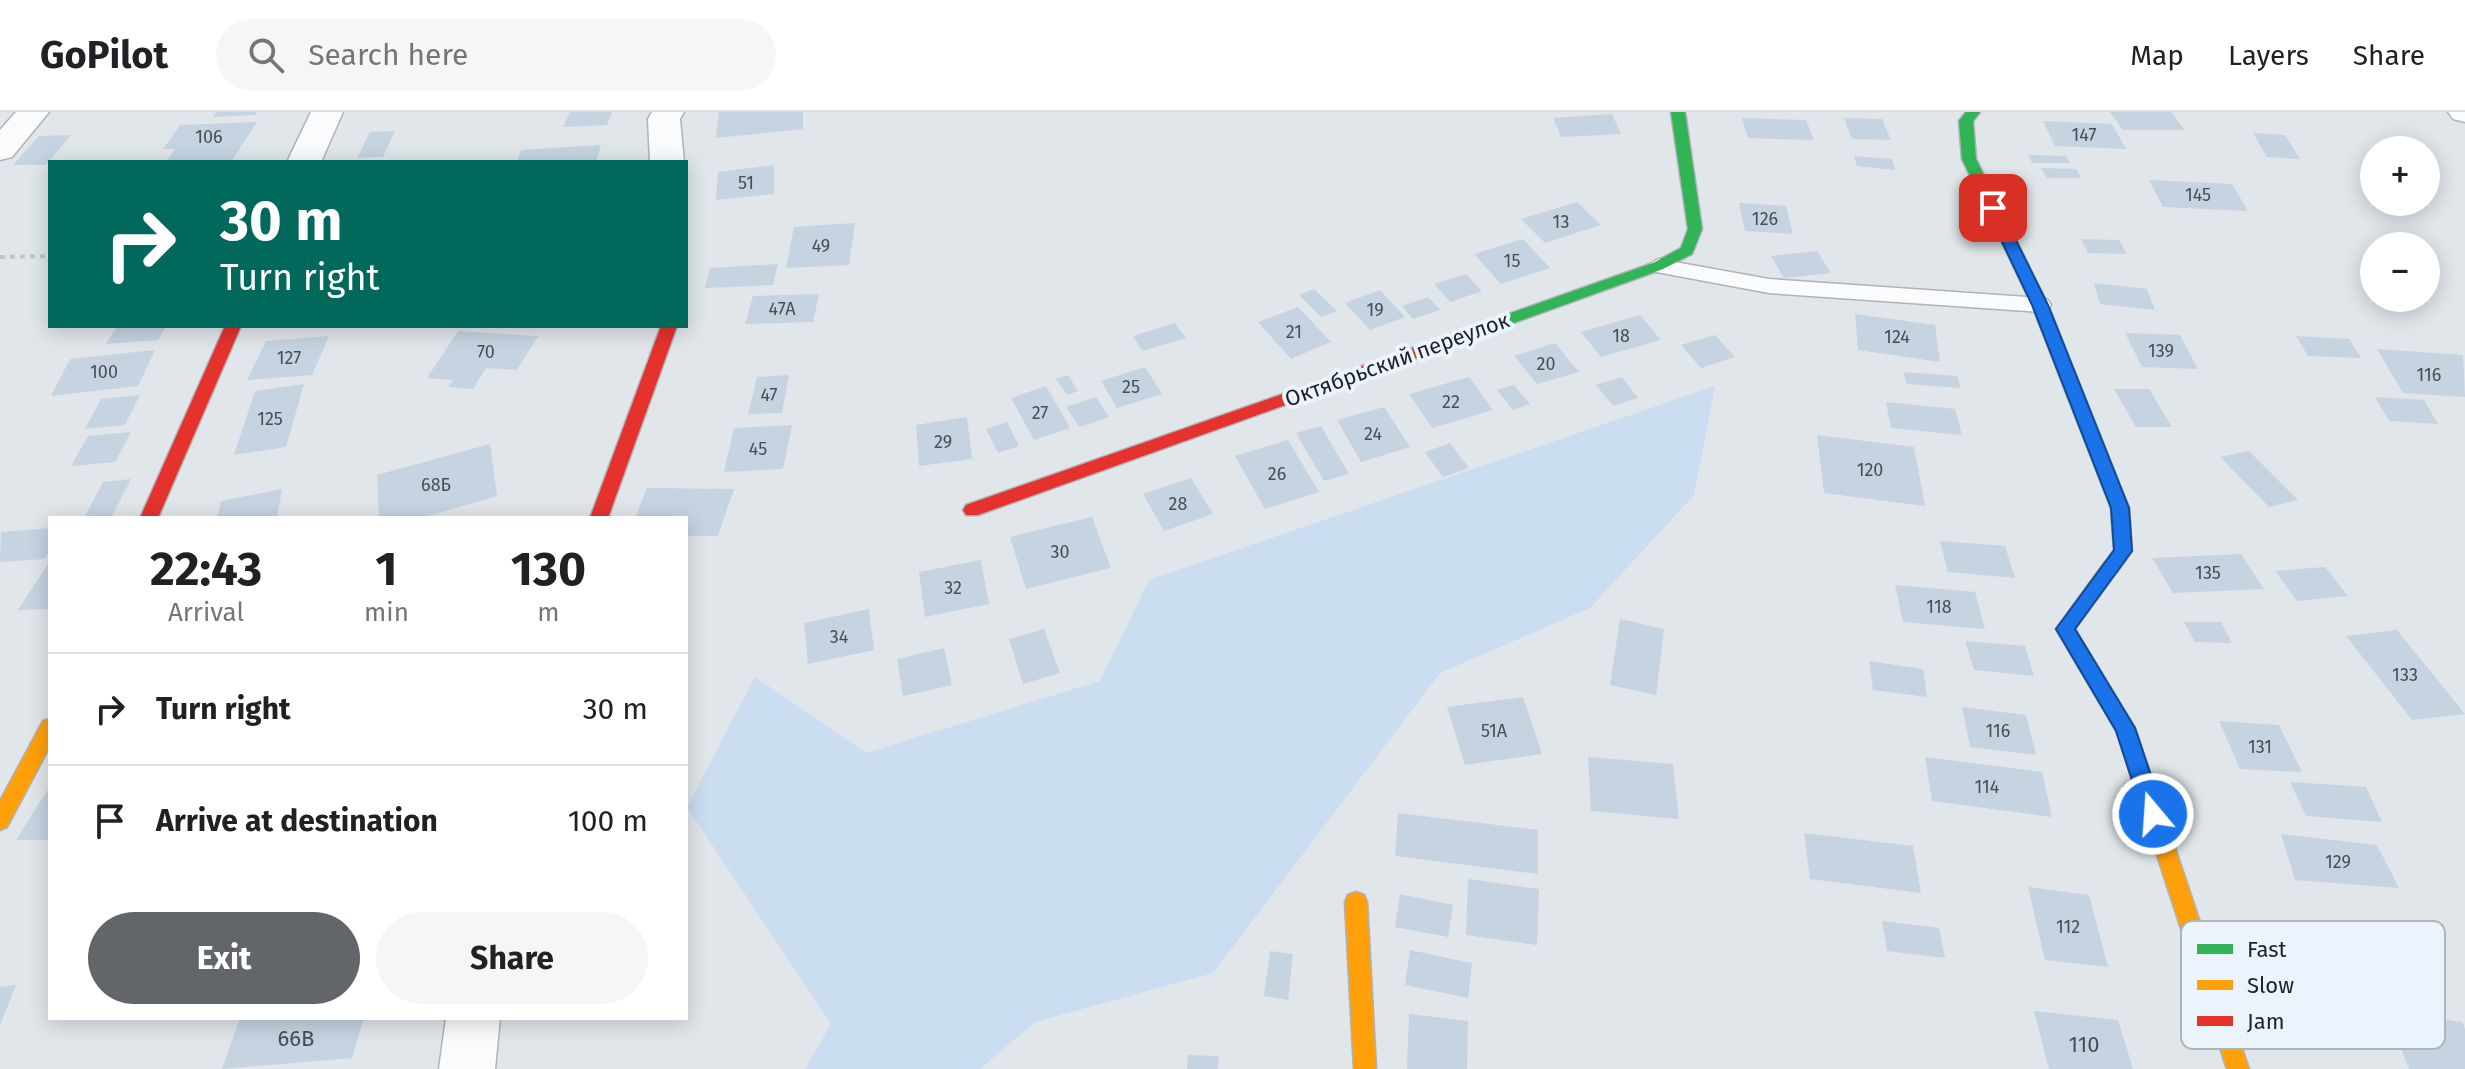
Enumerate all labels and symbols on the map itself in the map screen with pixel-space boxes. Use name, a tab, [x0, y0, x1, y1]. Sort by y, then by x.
house number: 147	[2072, 124, 2096, 146]
house number: 106	[195, 126, 223, 148]
house number: 51	[738, 172, 754, 194]
pin	[1959, 174, 2027, 242]
house number: 145	[2185, 184, 2211, 206]
house number: 126	[1752, 208, 1778, 230]
house number: 13	[1553, 211, 1569, 233]
house number: 49	[812, 235, 830, 257]
house number: 15	[1504, 250, 1520, 272]
house number: 47А	[769, 298, 796, 320]
house number: 19	[1366, 299, 1384, 321]
street label: Октябрьский переулок	[1281, 306, 1514, 413]
house number: 21	[1286, 321, 1302, 343]
house number: 18	[1612, 325, 1630, 347]
house number: 124	[1884, 326, 1910, 348]
house number: 139	[2148, 340, 2174, 362]
house number: 70	[477, 341, 495, 363]
house number: 127	[277, 347, 301, 369]
house number: 20	[1537, 353, 1555, 375]
house number: 100	[90, 361, 118, 383]
house number: 116	[2417, 364, 2441, 386]
house number: 25	[1122, 376, 1140, 398]
house number: 47	[760, 384, 778, 406]
house number: 22	[1442, 391, 1460, 413]
house number: 27	[1032, 402, 1048, 424]
house number: 125	[257, 408, 283, 430]
house number: 24	[1364, 423, 1382, 445]
house number: 29	[934, 431, 952, 453]
house number: 45	[749, 438, 767, 460]
house number: 120	[1857, 459, 1883, 481]
house number: 26	[1268, 463, 1286, 485]
house number: 68Б	[421, 474, 451, 496]
house number: 28	[1169, 493, 1187, 515]
house number: 30	[1050, 541, 1070, 563]
house number: 135	[2195, 562, 2221, 584]
house number: 32	[944, 577, 962, 599]
house number: 118	[1926, 596, 1952, 618]
house number: 34	[830, 626, 849, 648]
house number: 133	[2392, 664, 2418, 686]
house number: 51А	[1481, 720, 1508, 742]
house number: 116	[1986, 720, 2010, 742]
house number: 131	[2248, 736, 2272, 758]
position arrow	[2111, 772, 2195, 856]
house number: 114	[1975, 776, 2000, 798]
house number: 129	[2325, 851, 2351, 873]
house number: 112	[2056, 916, 2080, 938]
legend	[2181, 921, 2445, 1049]
text: Fast	[2247, 936, 2287, 963]
text: Slow	[2247, 972, 2294, 999]
text: Jam	[2247, 1008, 2285, 1035]
house number: 66В	[278, 1025, 314, 1052]
house number: 110	[2068, 1031, 2100, 1058]

